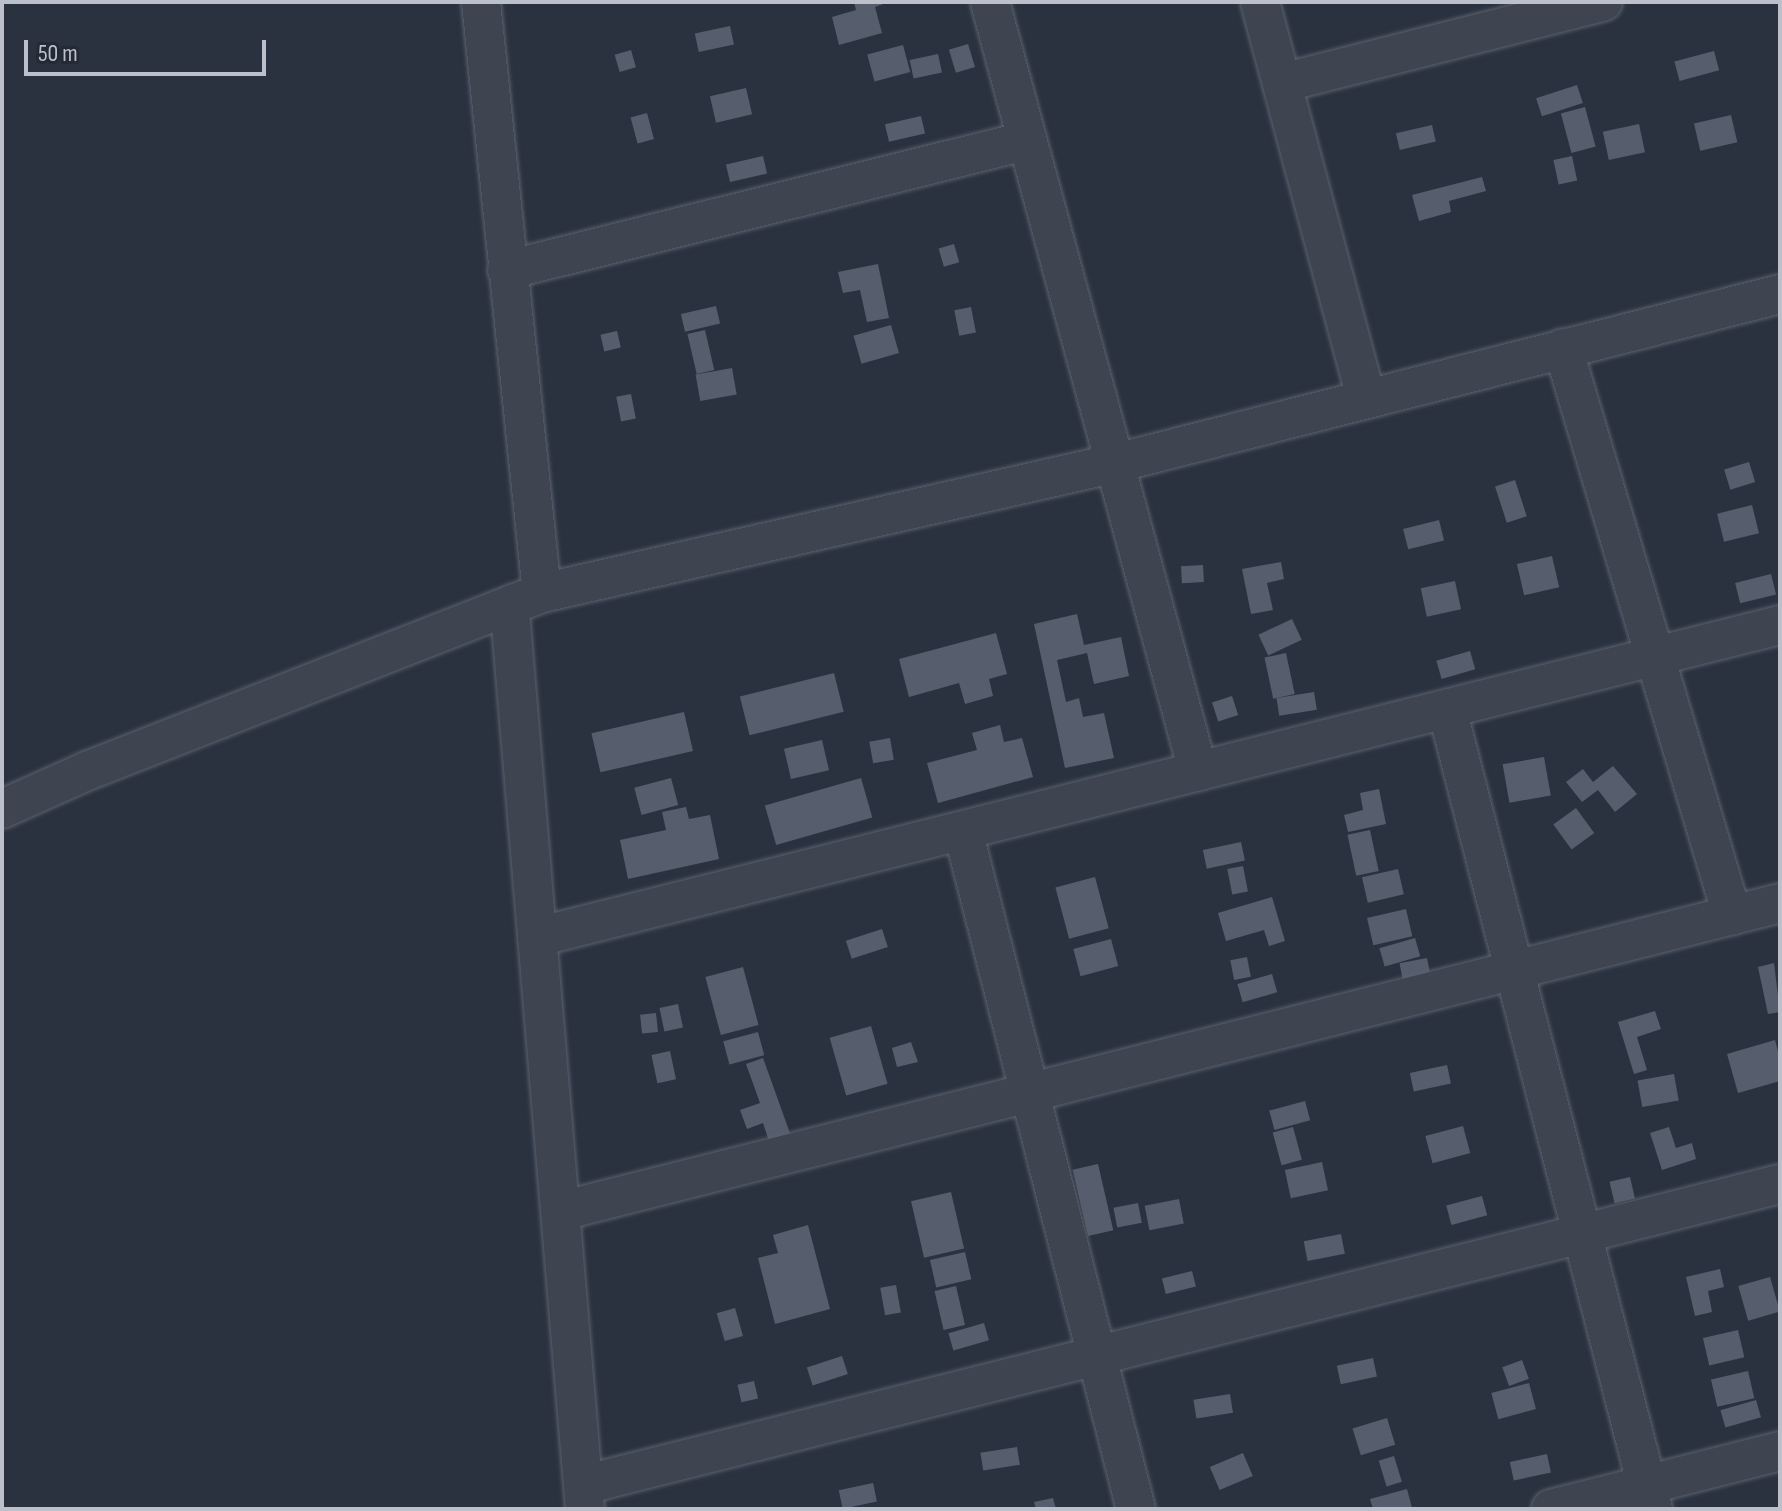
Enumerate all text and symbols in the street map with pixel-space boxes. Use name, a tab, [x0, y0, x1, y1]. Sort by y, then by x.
scale bar	[28, 24, 270, 74]
text: 50 m	[38, 39, 78, 68]

